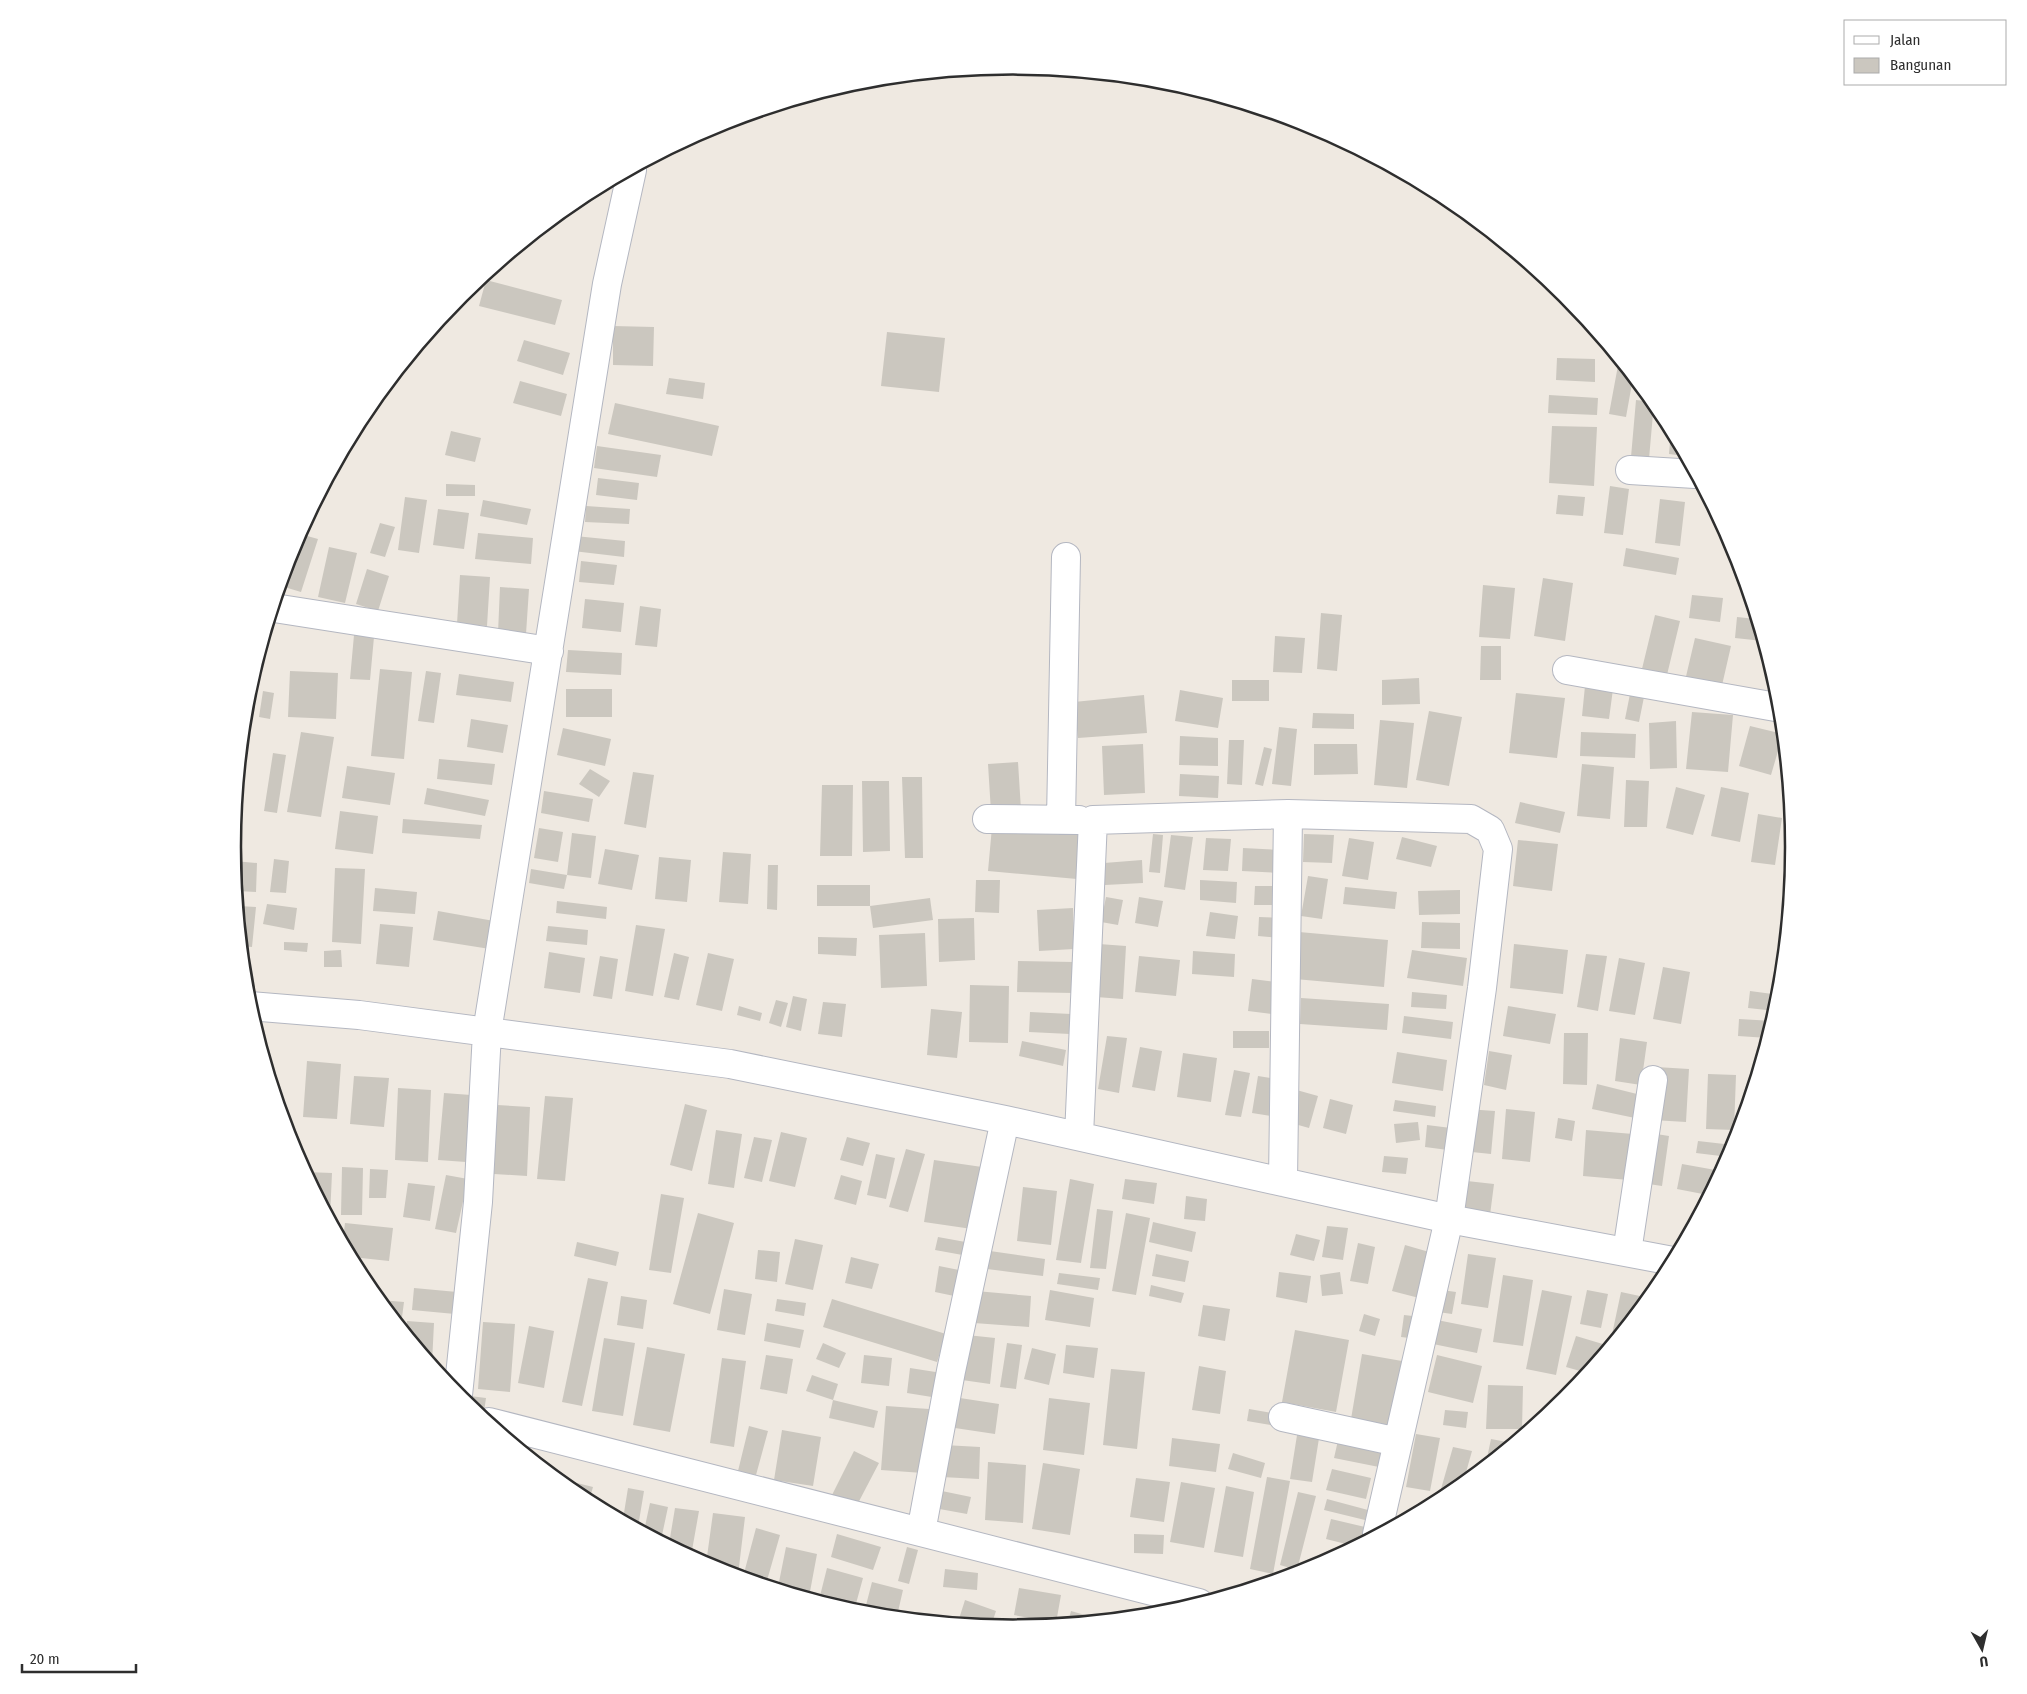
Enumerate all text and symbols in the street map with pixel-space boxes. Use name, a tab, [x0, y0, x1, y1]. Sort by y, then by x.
legend	[1844, 20, 2007, 85]
text: Jalan	[1890, 31, 1920, 49]
text: Bangunan	[1890, 56, 1951, 74]
north arrow	[1957, 1624, 2007, 1674]
scale bar	[22, 1642, 136, 1674]
text: 20 m	[30, 1650, 60, 1668]
text: U	[1978, 1652, 1989, 1670]

